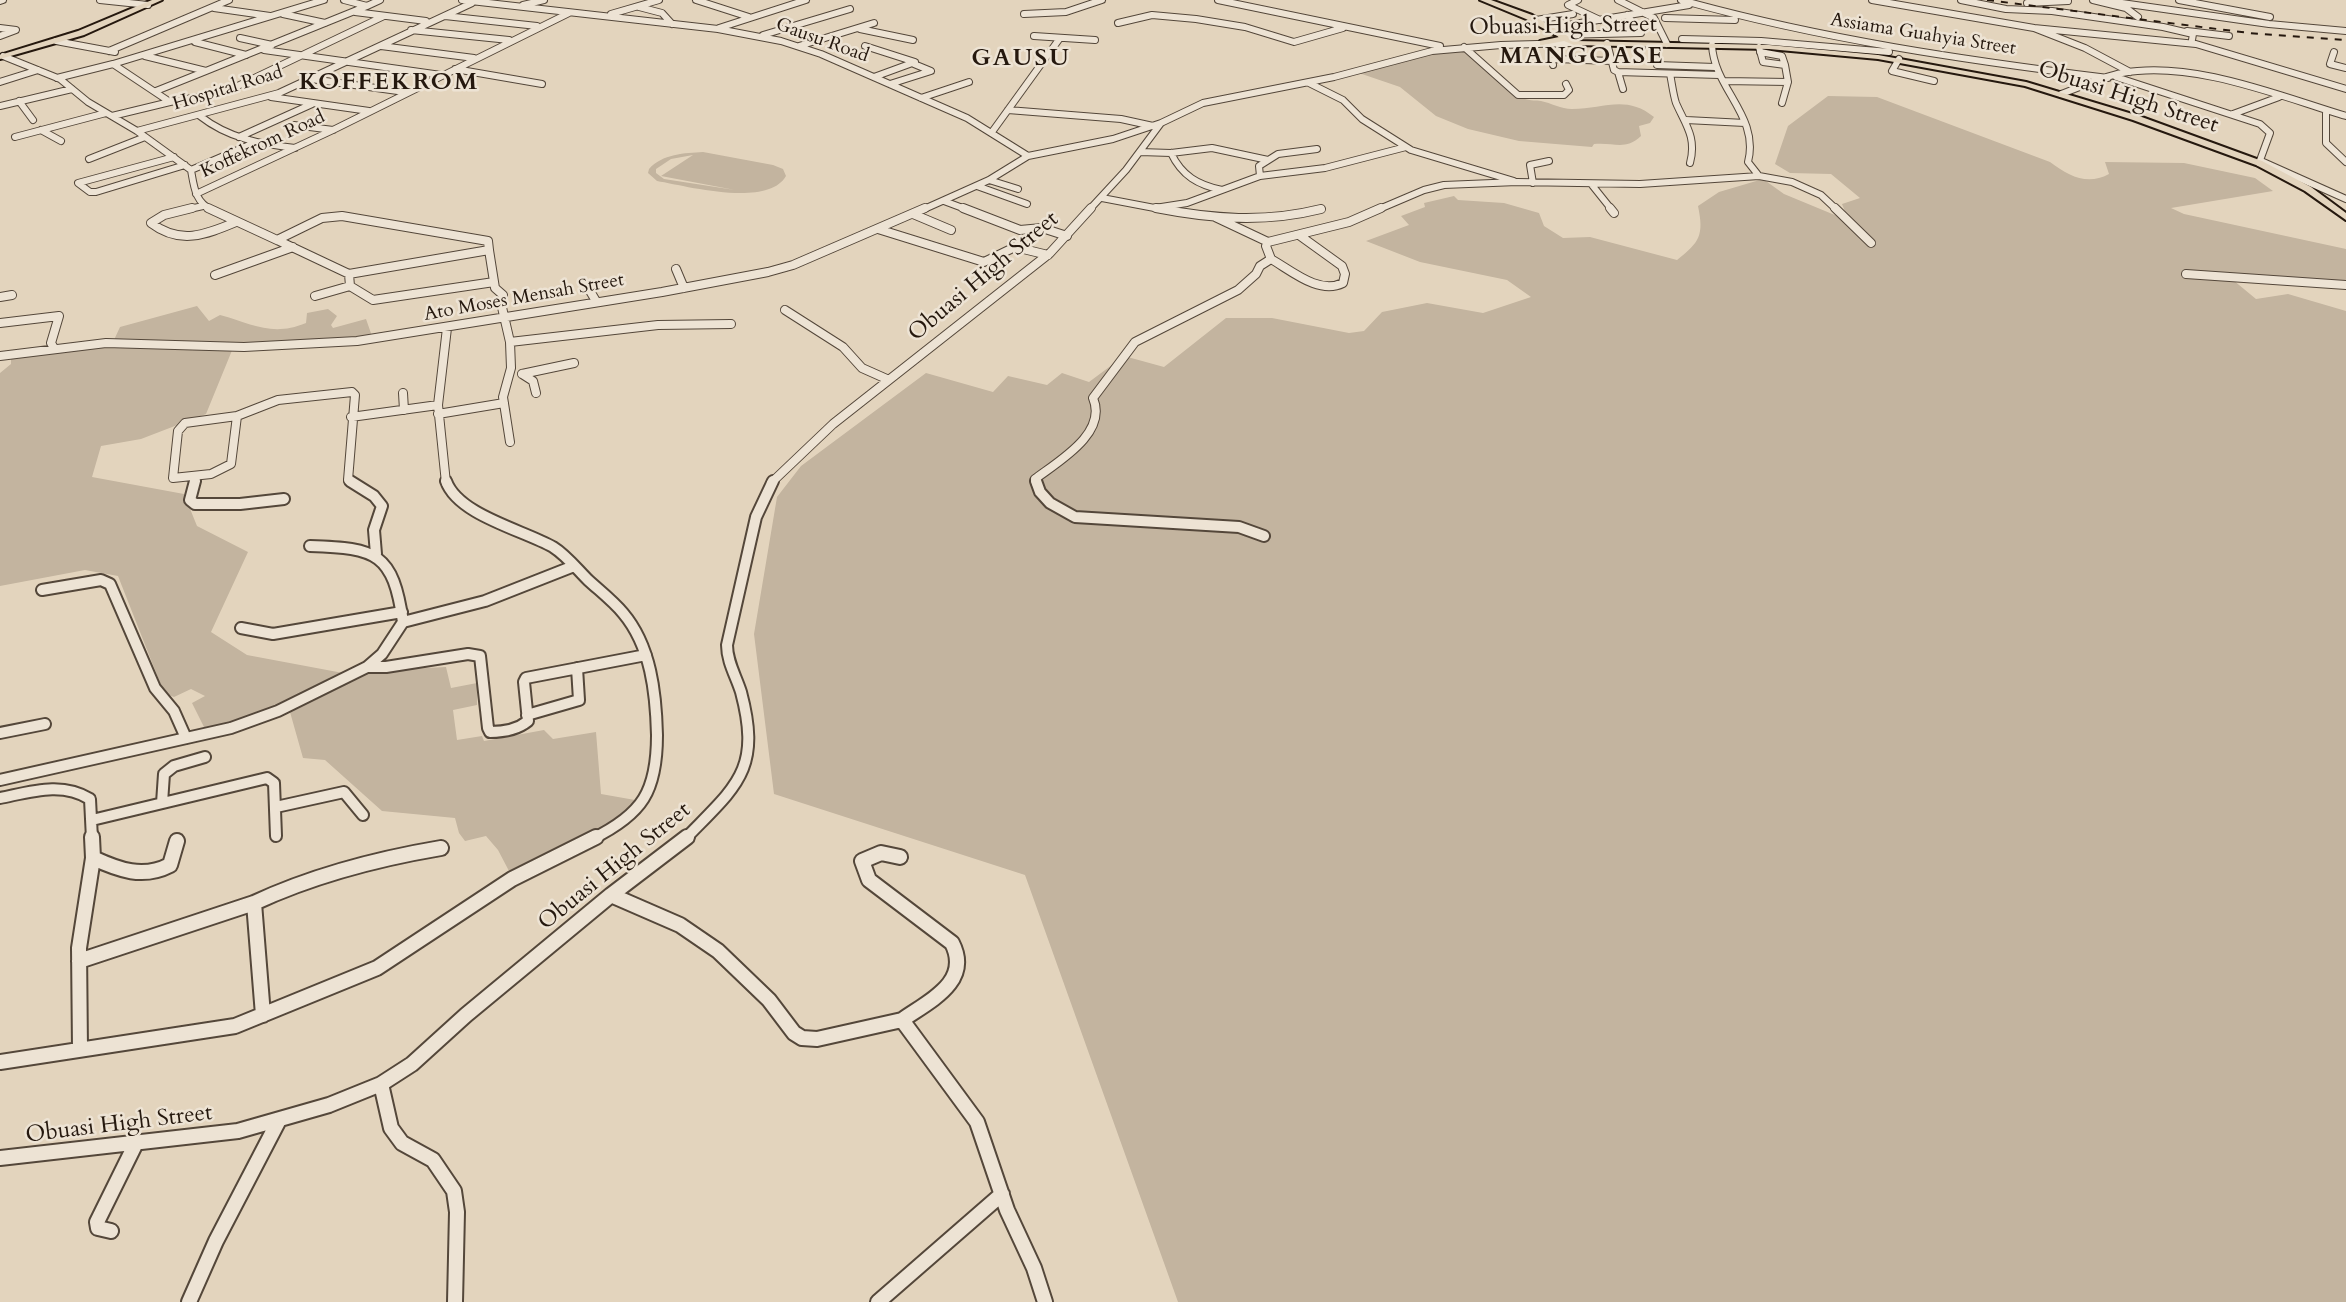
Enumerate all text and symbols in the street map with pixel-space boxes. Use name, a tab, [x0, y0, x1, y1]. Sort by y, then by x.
street label: Assiama Guahyia Street	[1829, 9, 2017, 61]
street label: Obuasi High Street	[1469, 12, 1657, 42]
street label: Gausu Road	[772, 14, 872, 68]
district label: MANGOASE	[1500, 43, 1664, 71]
district label: GAUSU	[972, 45, 1070, 73]
street label: Obuasi High Street	[2034, 56, 2222, 140]
street label: Hospital Road	[170, 61, 286, 117]
district label: KOFFEKROM	[300, 69, 478, 97]
street label: Koffekrom Road	[197, 106, 329, 184]
street label: Obuasi High Street	[903, 206, 1065, 348]
street label: Ato Moses Mensah Street	[422, 269, 626, 327]
street label: Obuasi High Street	[533, 797, 697, 937]
street label: Obuasi High Street	[24, 1100, 214, 1150]

